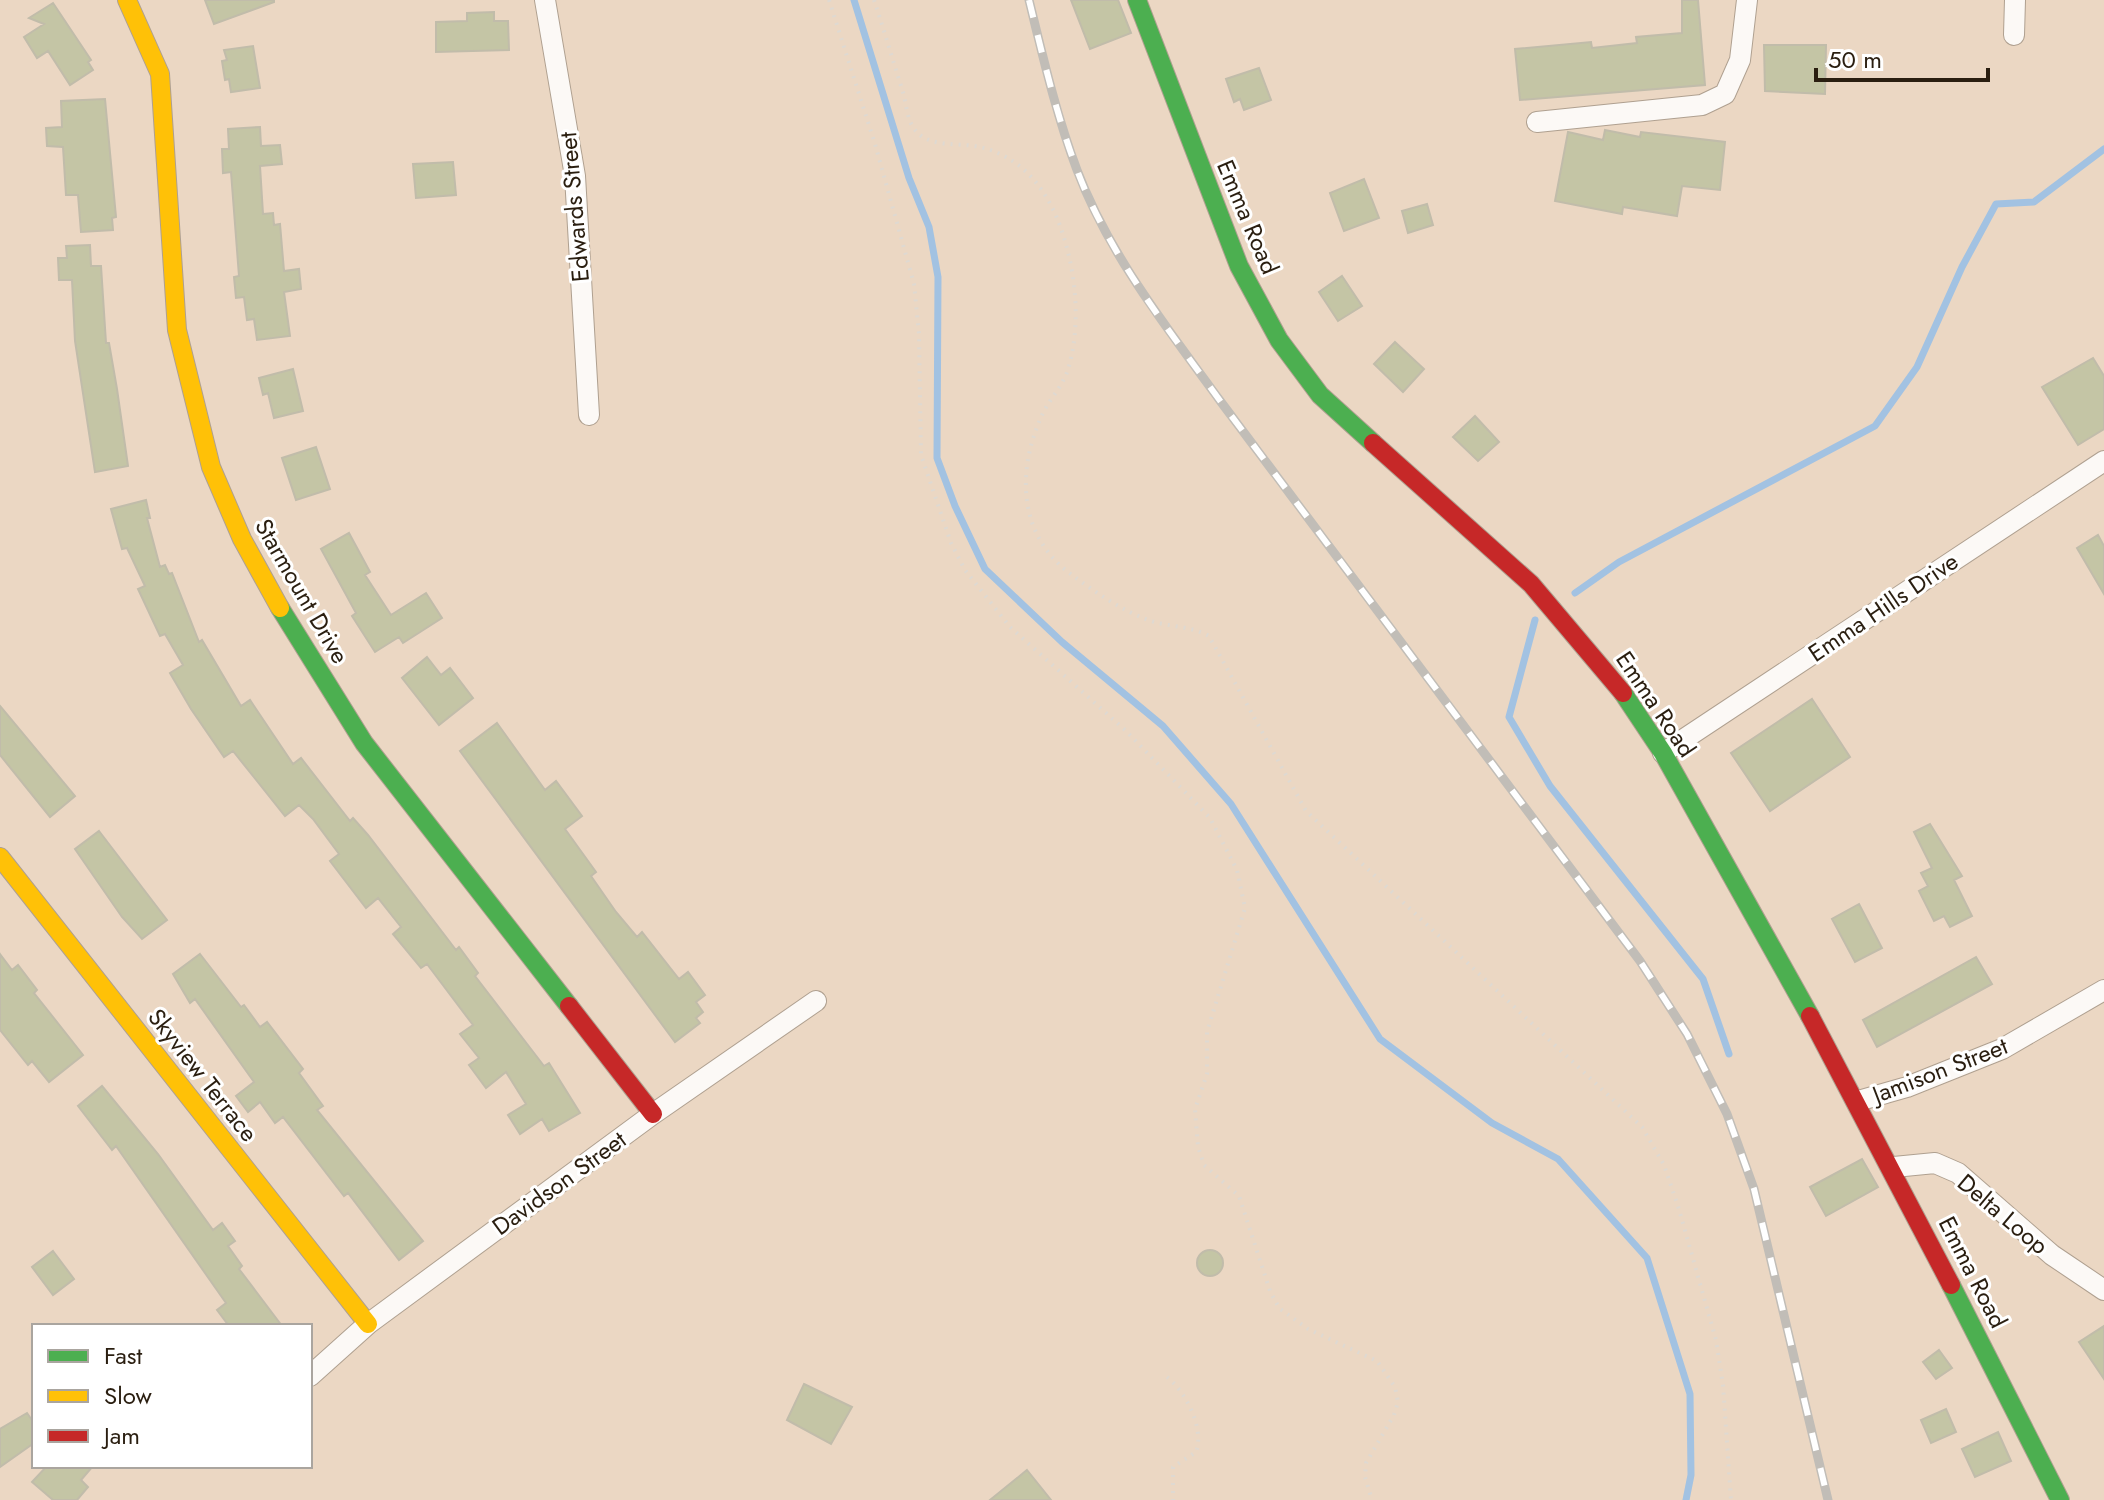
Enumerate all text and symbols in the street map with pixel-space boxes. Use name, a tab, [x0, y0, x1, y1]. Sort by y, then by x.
scale bar	[1816, 32, 1988, 82]
text: 50 m	[1828, 42, 1882, 77]
street label: Edwards Street	[550, 130, 598, 284]
street label: Emma Road	[1208, 154, 1288, 280]
street label: Starmount Drive	[246, 512, 358, 670]
street label: Emma Hills Drive	[1801, 544, 1965, 670]
street label: Emma Road	[1608, 644, 1704, 764]
street label: Skyview Terrace	[140, 1001, 266, 1149]
street label: Jamison Street	[1865, 1028, 2013, 1113]
street label: Davidson Street	[485, 1122, 633, 1244]
street label: Delta Loop	[1950, 1165, 2056, 1263]
street label: Emma Road	[1930, 1210, 2016, 1334]
legend	[32, 1324, 312, 1468]
text: Fast	[104, 1338, 142, 1373]
text: Slow	[104, 1378, 152, 1413]
text: Jam	[101, 1418, 140, 1453]

